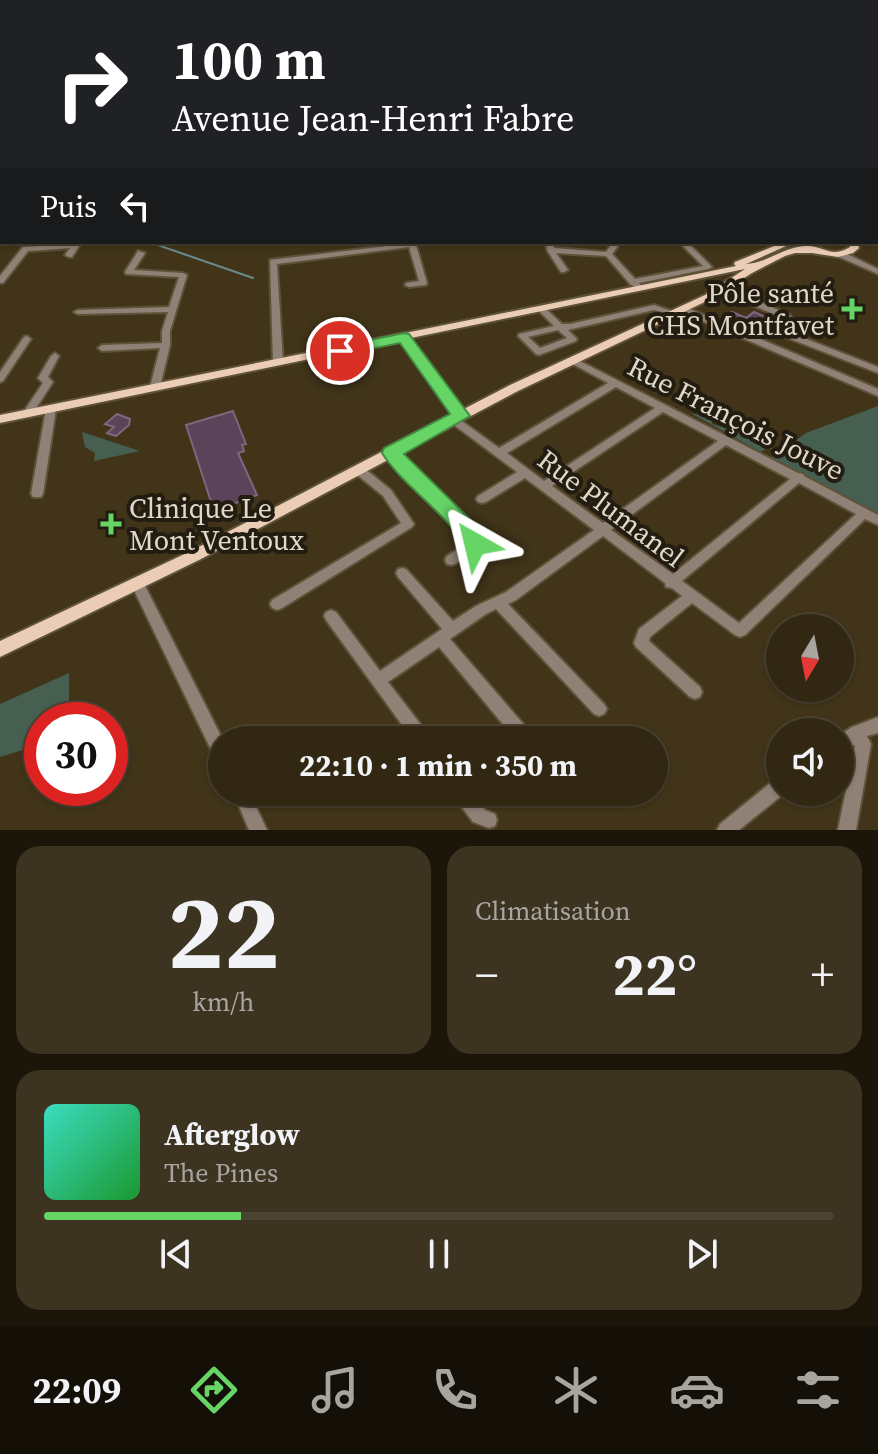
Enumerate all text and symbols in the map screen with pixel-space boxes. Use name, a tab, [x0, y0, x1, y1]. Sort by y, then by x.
text: 100 m	[172, 21, 326, 98]
icon: right	[40, 32, 144, 136]
text: Avenue Jean-Henri Fabre	[172, 94, 574, 143]
icon: left	[113, 184, 157, 228]
text: Puis	[40, 186, 97, 227]
place label: Pôle santé CHS Montfavet	[647, 274, 835, 344]
marker: Pôle santé CHS Montfavet	[841, 298, 863, 320]
pin	[306, 317, 374, 385]
icon: arrive	[318, 329, 362, 373]
street label: Rue François Jouve	[621, 347, 851, 489]
street label: Rue Plumanel	[530, 440, 692, 576]
place label: Clinique Le Mont Ventoux	[129, 489, 304, 559]
position arrow	[433, 502, 517, 586]
marker: Clinique Le Mont Ventoux	[100, 513, 122, 535]
north arrow	[766, 614, 854, 702]
map controls	[766, 614, 854, 806]
speed limit sign: 30	[24, 702, 128, 806]
button: sound	[766, 718, 854, 806]
text: 22:10 · 1 min · 350 m	[299, 745, 577, 786]
text: 22	[167, 860, 280, 1003]
text: Climatisation	[475, 893, 631, 929]
text: 22°	[612, 933, 697, 1015]
text: −	[475, 944, 498, 1005]
text: +	[811, 944, 834, 1005]
text: km/h	[193, 984, 254, 1020]
text: Afterglow	[164, 1114, 300, 1155]
text: The Pines	[164, 1155, 278, 1191]
icon: previous	[154, 1232, 198, 1276]
icon: pause	[417, 1232, 461, 1276]
icon: next	[680, 1232, 724, 1276]
icon: directions	[186, 1362, 242, 1418]
icon: music	[307, 1362, 363, 1418]
icon: phone	[427, 1362, 483, 1418]
icon: climate	[548, 1362, 604, 1418]
icon: car	[669, 1362, 725, 1418]
icon: filters	[790, 1362, 846, 1418]
text: 22:09	[32, 1366, 121, 1415]

